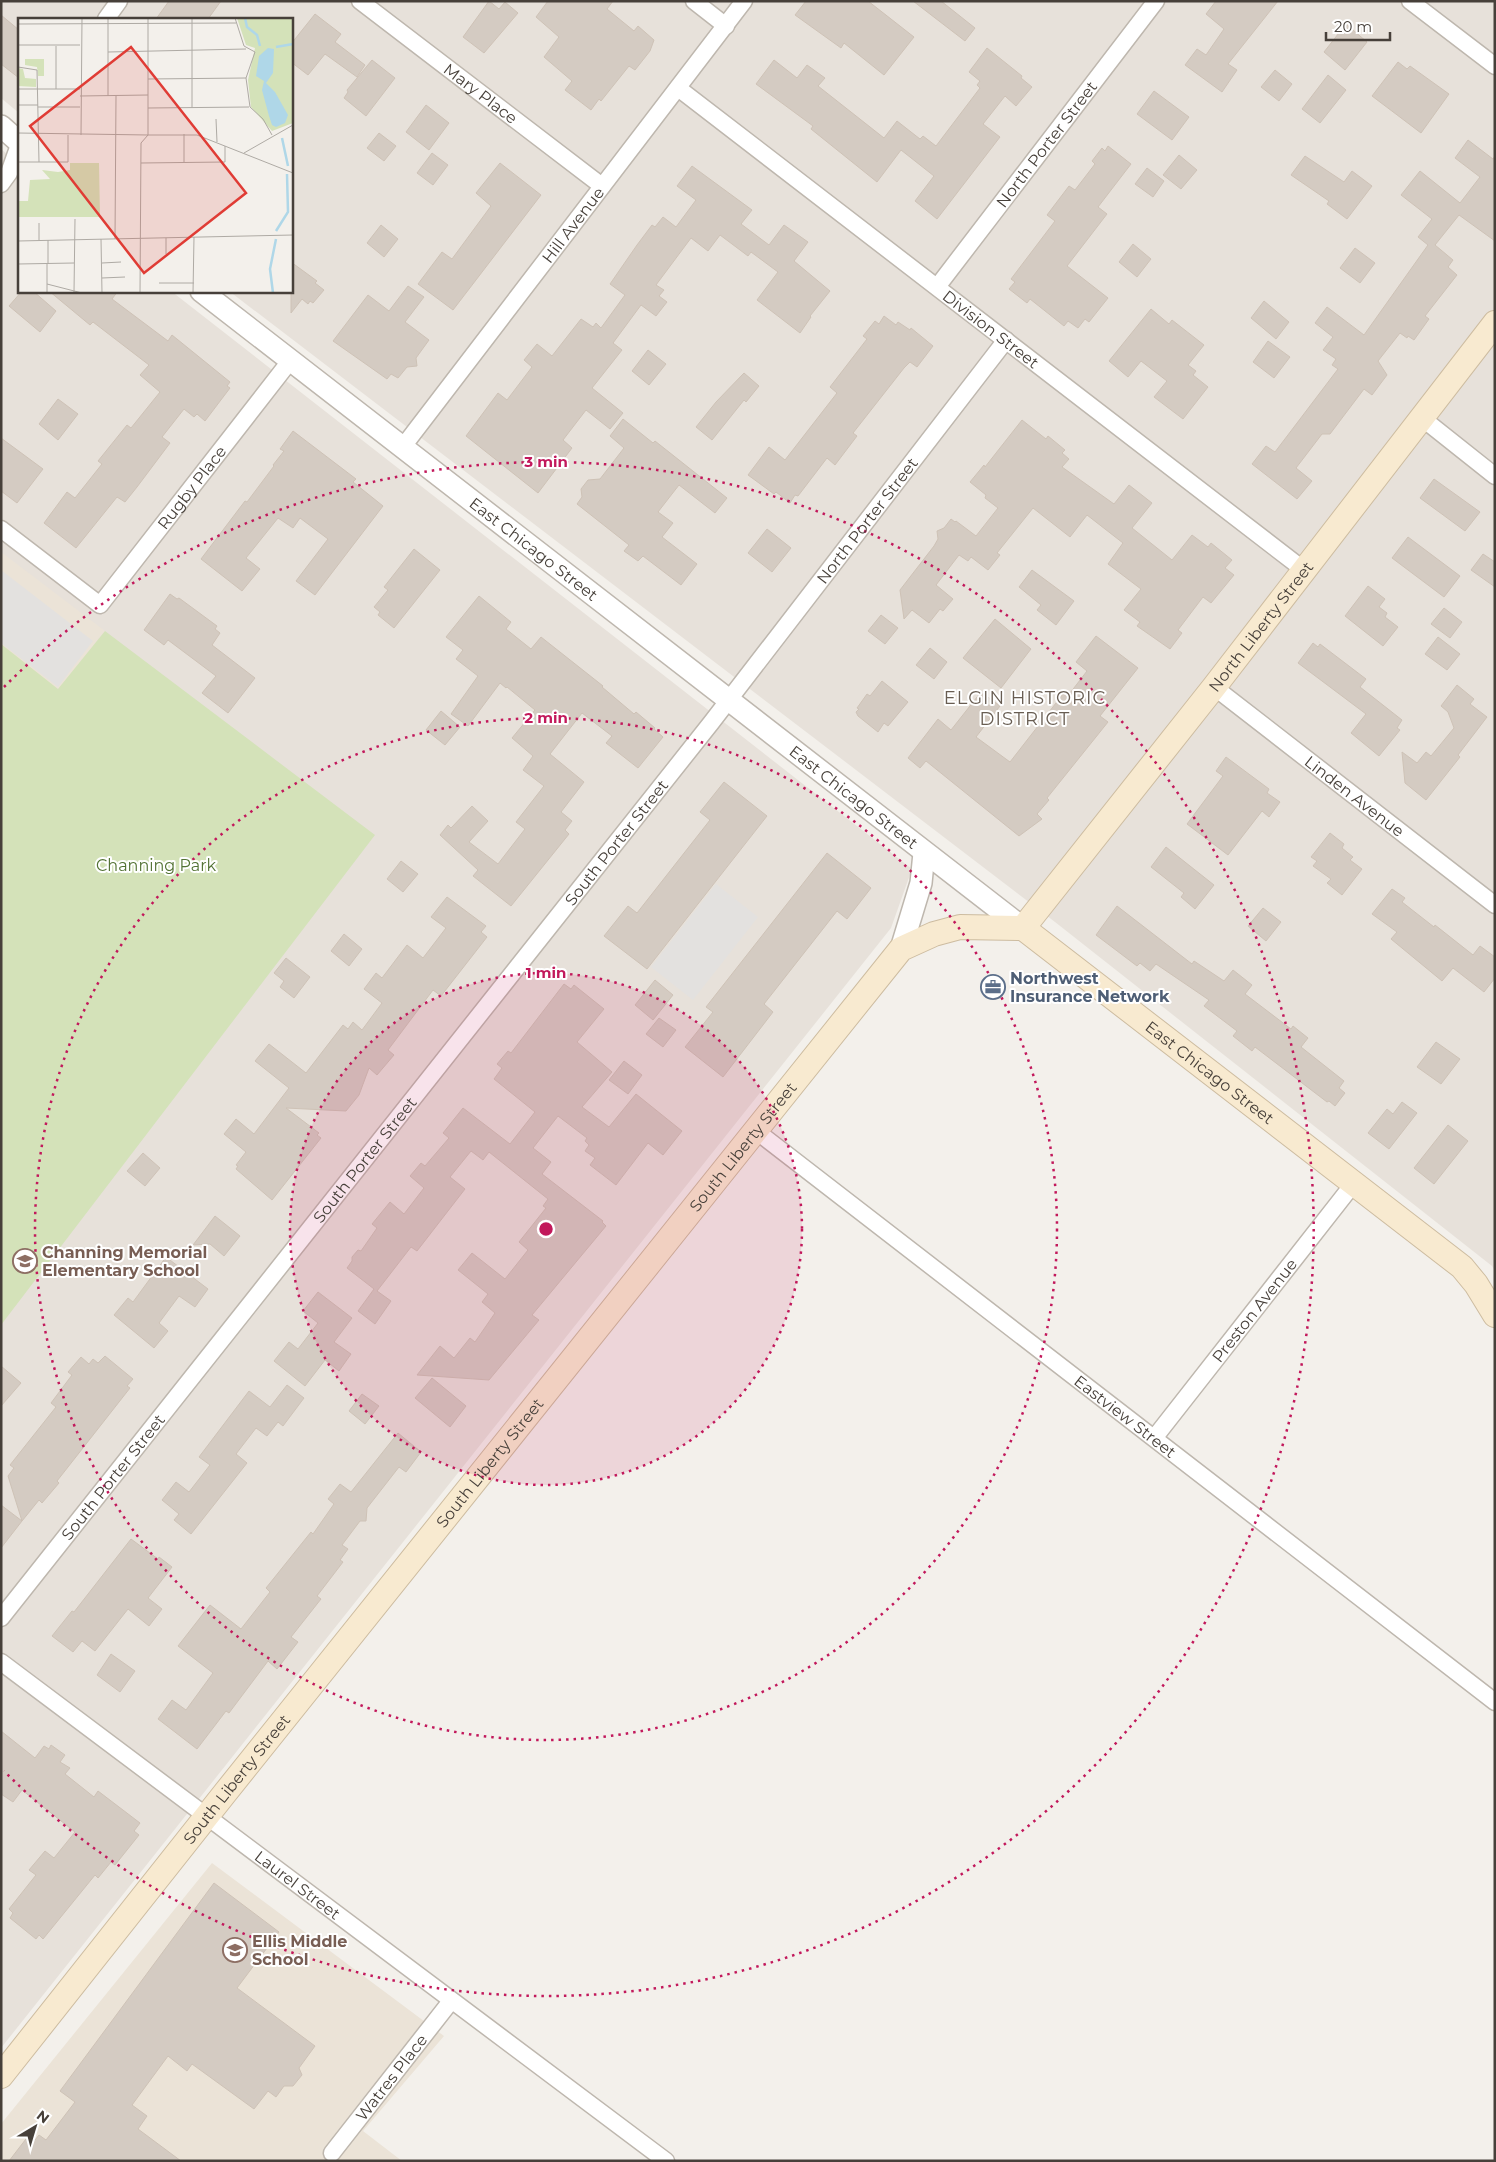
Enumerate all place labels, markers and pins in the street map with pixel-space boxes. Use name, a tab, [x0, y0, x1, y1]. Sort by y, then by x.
place label: Northwest Insurance Network	[1010, 969, 1170, 1006]
office icon: Northwest Insurance Network	[980, 974, 1006, 1000]
centre of rings	[537, 1220, 555, 1238]
place label: Channing Memorial Elementary School	[42, 1243, 207, 1280]
school or university icon: Channing Memorial Elementary School	[12, 1248, 38, 1274]
place label: Ellis Middle School	[252, 1932, 347, 1969]
school or university icon: Ellis Middle School	[222, 1937, 248, 1963]

